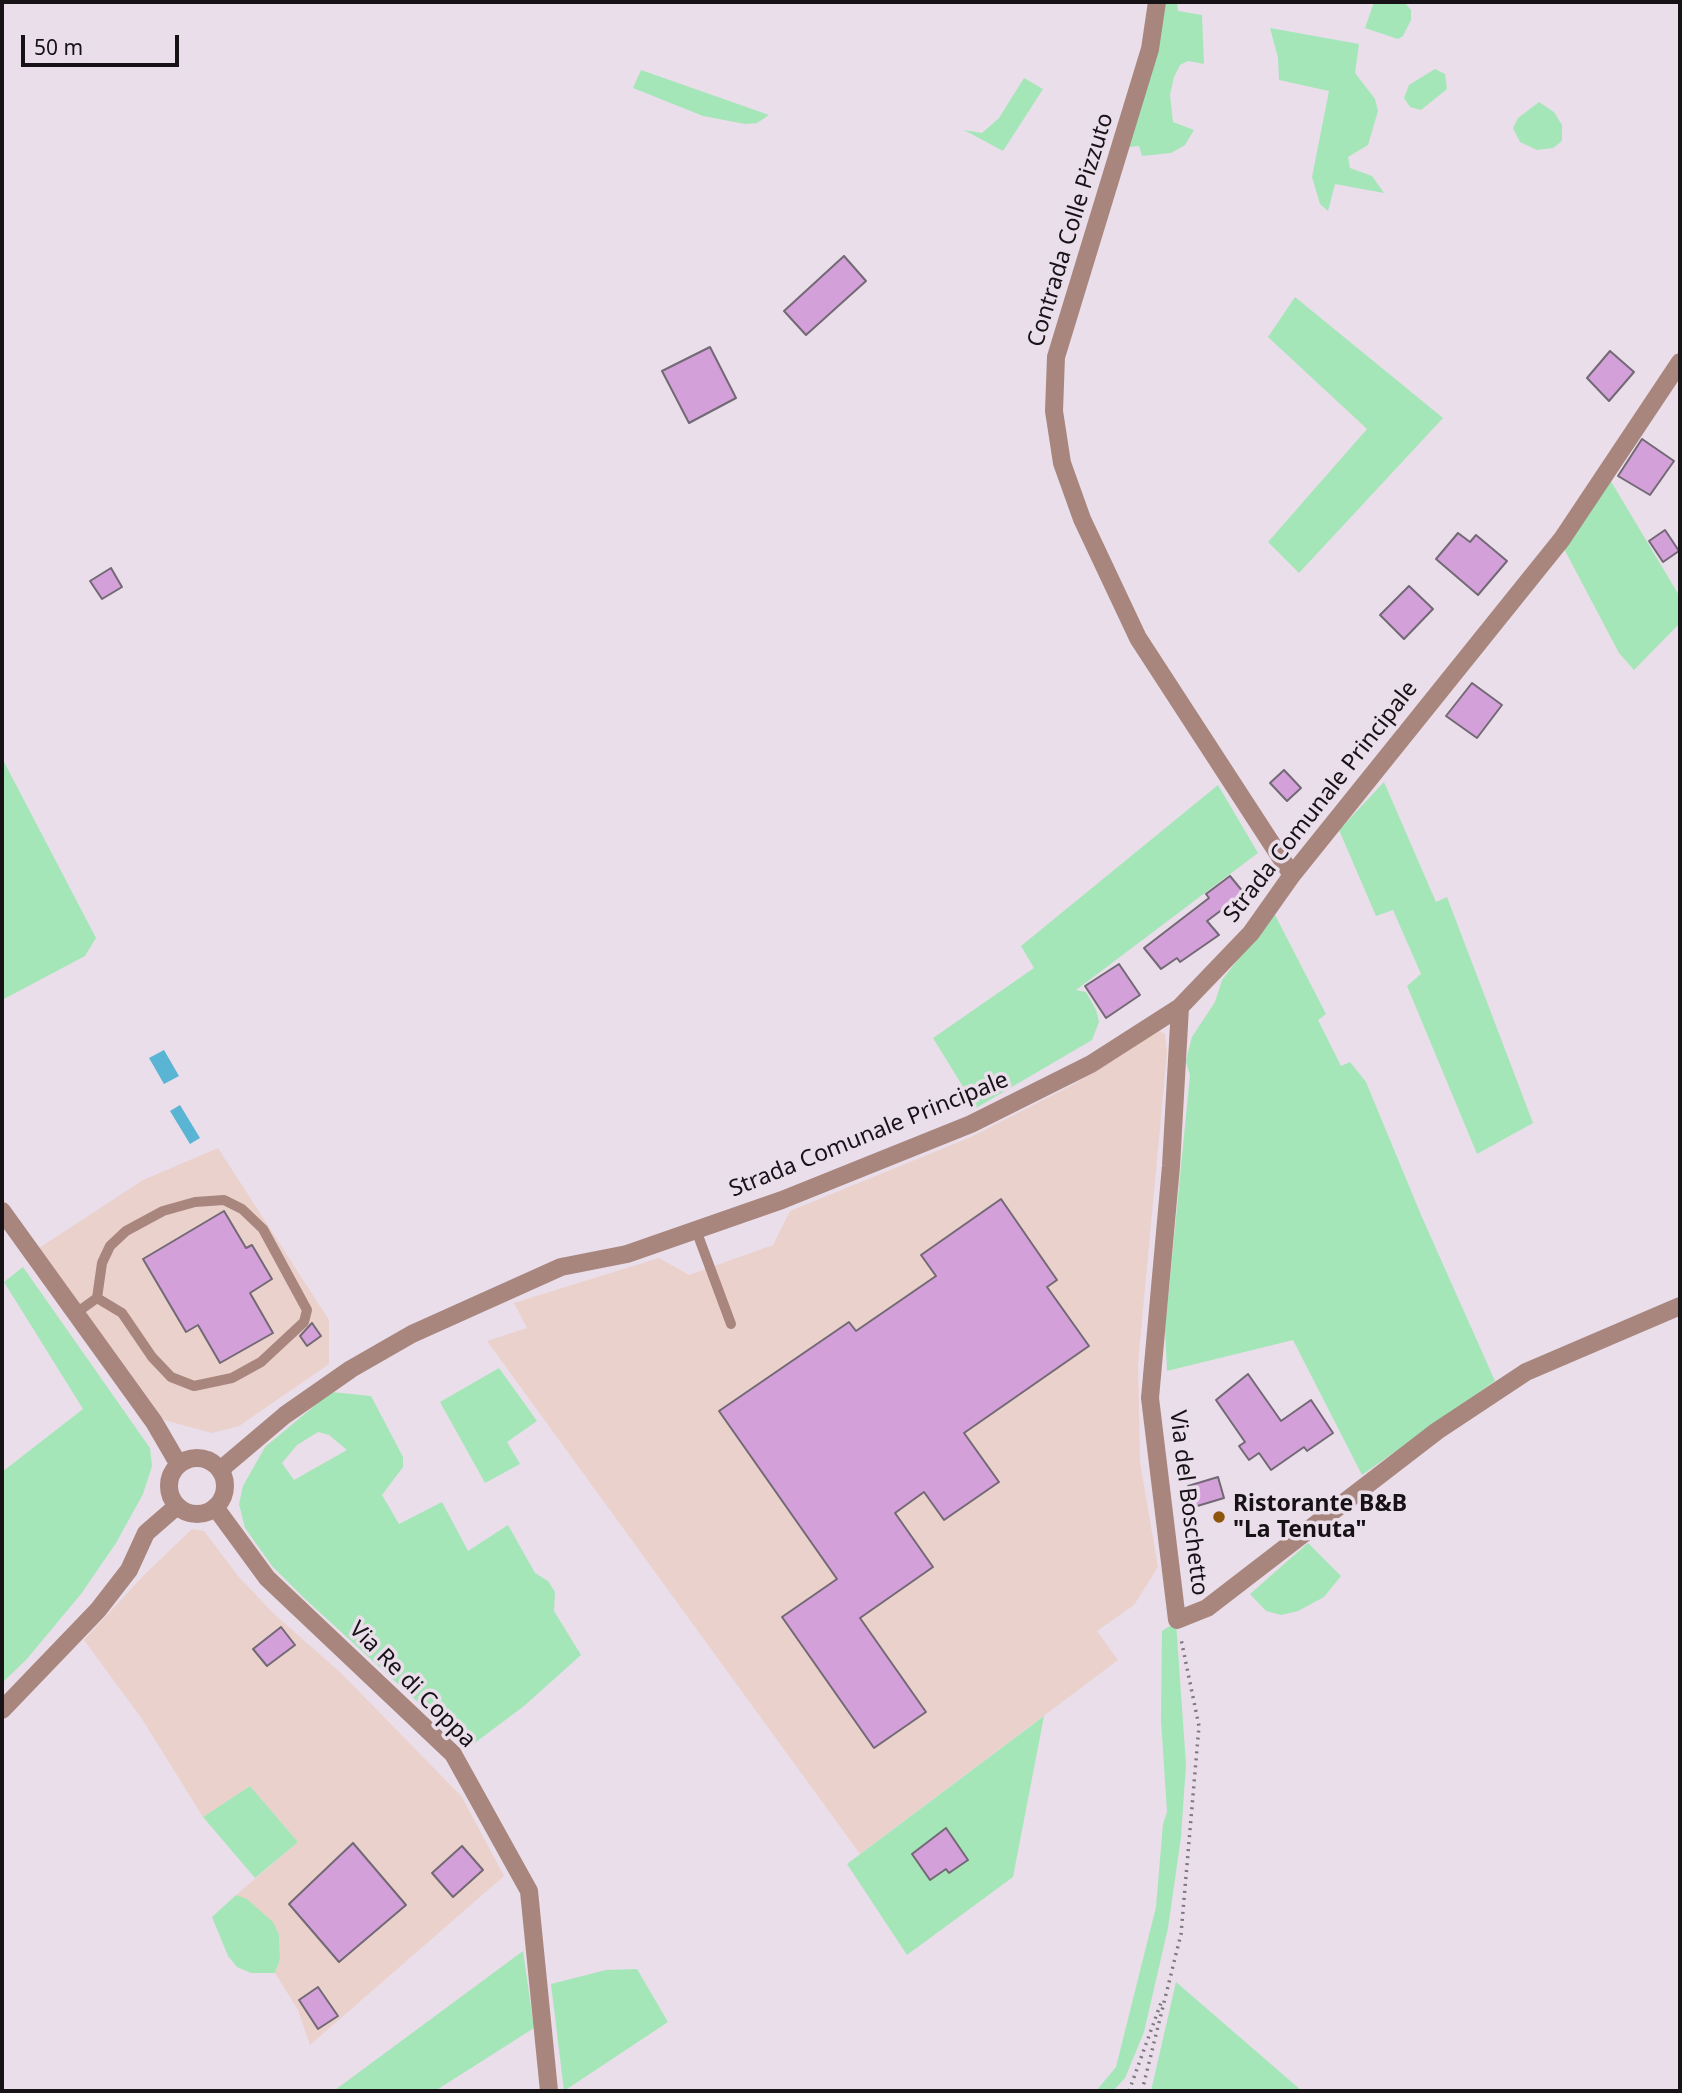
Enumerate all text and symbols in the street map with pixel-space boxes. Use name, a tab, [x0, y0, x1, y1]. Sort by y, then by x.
scale bar	[24, 21, 182, 65]
text: 50 m	[34, 33, 83, 61]
street label: Contrada Colle Pizzuto	[1022, 110, 1120, 350]
street label: Strada Comunale Principale	[1218, 676, 1424, 928]
street label: Strada Comunale Principale	[725, 1066, 1013, 1204]
street label: Via del Boschetto	[1163, 1409, 1213, 1597]
place label: Ristorante B&B "La Tenuta"	[1233, 1490, 1407, 1544]
marker: Ristorante B&B "La Tenuta"	[1211, 1509, 1227, 1525]
street label: Via Re di Coppa	[343, 1616, 481, 1754]

